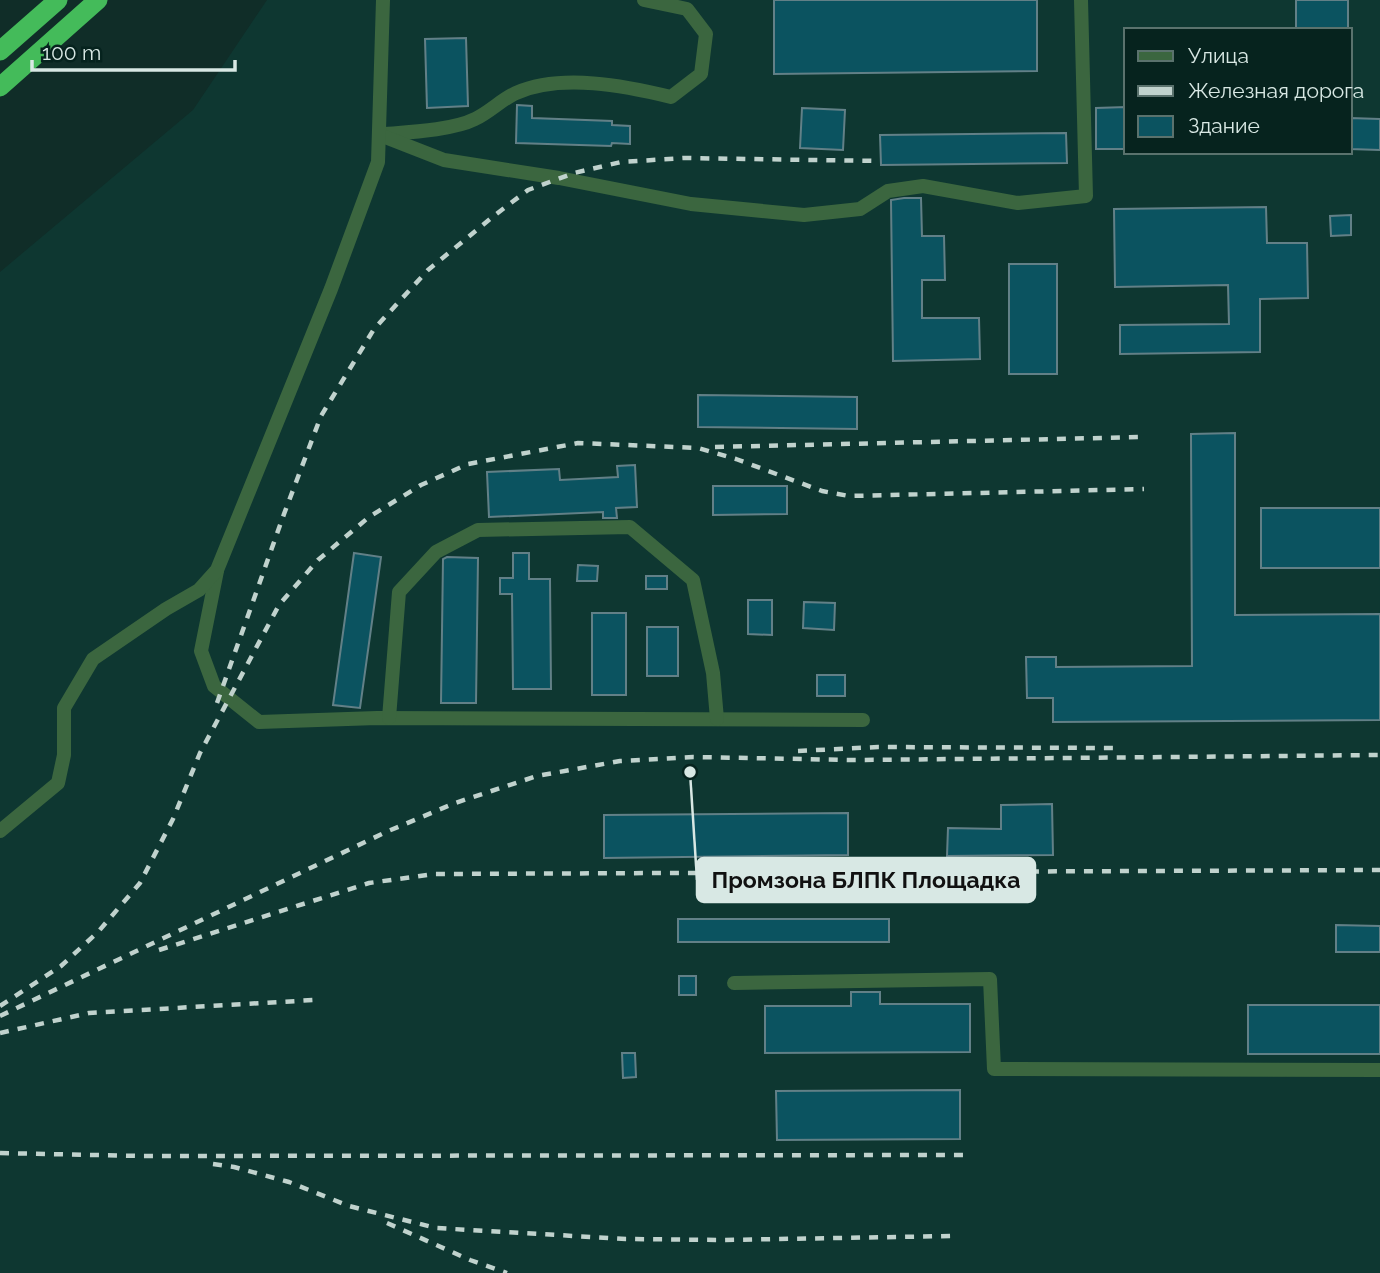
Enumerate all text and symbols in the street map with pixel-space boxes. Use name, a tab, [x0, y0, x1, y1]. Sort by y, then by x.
scale bar	[32, 28, 234, 72]
legend	[1124, 28, 1352, 154]
text: 100 m	[42, 40, 101, 65]
text: Улица	[1188, 43, 1249, 68]
text: Железная дорога	[1188, 78, 1364, 103]
text: Здание	[1188, 113, 1260, 138]
callout: Промзона БЛПК Площадка	[697, 858, 1035, 902]
text: Промзона БЛПК Площадка	[711, 866, 1021, 893]

